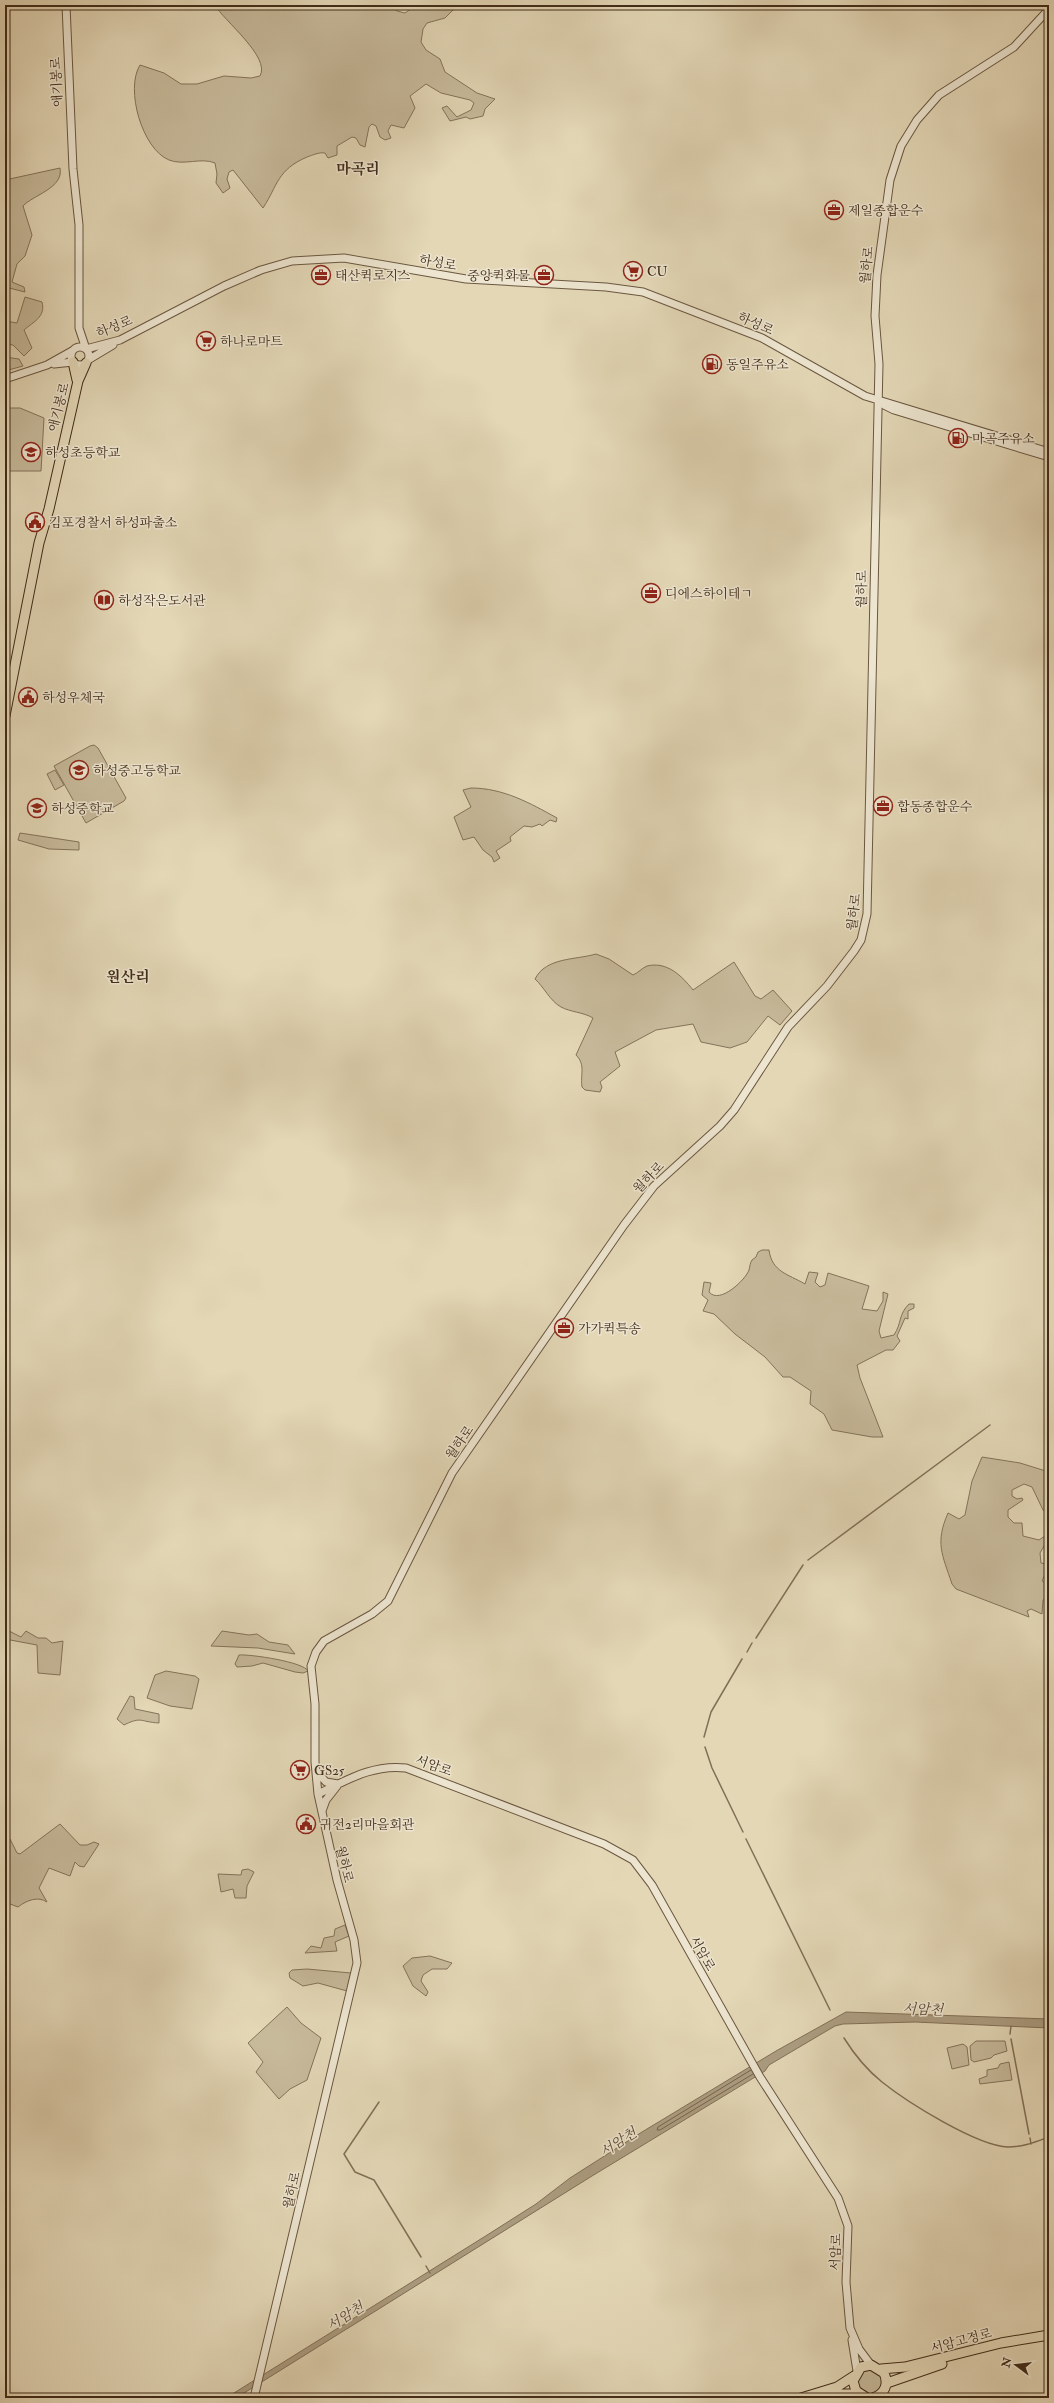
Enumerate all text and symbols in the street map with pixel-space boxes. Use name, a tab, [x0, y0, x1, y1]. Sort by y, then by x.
street label: 애기봉로	[48, 56, 66, 107]
district label: 마곡리	[336, 160, 380, 179]
office icon: 제일종합운수	[823, 199, 845, 221]
place label: 제일종합운수	[848, 203, 924, 219]
street label: 월하로	[857, 245, 877, 285]
street label: 하성로	[418, 252, 458, 274]
supermarket icon: CU	[622, 260, 644, 282]
office icon: 태산퀵로지스	[310, 264, 332, 286]
office icon: 중앙퀵화물	[533, 264, 555, 286]
place label: CU	[647, 264, 668, 280]
place label: 태산퀵로지스	[335, 268, 411, 284]
place label: 중앙퀵화물	[467, 268, 530, 284]
street label: 하성로	[735, 309, 776, 339]
street label: 하성로	[94, 312, 135, 341]
supermarket icon: 하나로마트	[195, 330, 217, 352]
place label: 하나로마트	[220, 334, 283, 350]
fuel station icon: 동일주유소	[701, 353, 723, 375]
place label: 동일주유소	[726, 357, 789, 373]
street label: 애기봉로	[45, 381, 73, 434]
fuel station icon: 마곡주유소	[947, 427, 969, 449]
place label: 마곡주유소	[972, 431, 1035, 447]
school or university icon: 하성초등학교	[20, 441, 42, 463]
place label: 하성초등학교	[45, 445, 121, 461]
public building icon: 김포경찰서 하성파출소	[24, 511, 46, 533]
place label: 김포경찰서 하성파출소	[49, 515, 178, 531]
street label: 월하로	[854, 570, 870, 608]
office icon: 디에스하이테ㄱ	[640, 582, 662, 604]
place label: 디에스하이테ㄱ	[665, 586, 753, 602]
library icon: 하성작은도서관	[93, 589, 115, 611]
place label: 하성작은도서관	[118, 593, 206, 609]
public building icon: 하성우체국	[17, 686, 39, 708]
place label: 하성우체국	[42, 690, 105, 706]
school or university icon: 하성중고등학교	[68, 759, 90, 781]
place label: 하성중고등학교	[93, 763, 181, 779]
office icon: 합동종합운수	[872, 795, 894, 817]
school or university icon: 하성중학교	[26, 797, 48, 819]
place label: 합동종합운수	[897, 799, 973, 815]
place label: 하성중학교	[51, 801, 114, 817]
street label: 월하로	[844, 892, 864, 932]
district label: 원산리	[106, 968, 150, 987]
street label: 월하로	[630, 1158, 668, 1197]
office icon: 가가퀵특송	[553, 1317, 575, 1339]
place label: 가가퀵특송	[578, 1321, 641, 1337]
street label: 월하로	[442, 1422, 477, 1463]
street label: 서암로	[413, 1752, 455, 1780]
supermarket icon: GS25	[289, 1759, 311, 1781]
place label: GS25	[314, 1763, 345, 1779]
public building icon: 귀전2리마을회관	[295, 1813, 317, 1835]
place label: 귀전2리마을회관	[320, 1817, 415, 1833]
street label: 월하로	[332, 1844, 356, 1885]
street label: 서암로	[686, 1933, 719, 1974]
water label: 서암천	[902, 2000, 945, 2019]
water label: 서암천	[597, 2123, 641, 2161]
street label: 월하로	[280, 2170, 304, 2210]
street label: 서암로	[827, 2232, 845, 2271]
water label: 서암천	[324, 2298, 368, 2334]
street label: 서암고정로	[929, 2325, 994, 2357]
north arrow	[996, 2345, 1036, 2385]
text: N	[999, 2355, 1015, 2370]

